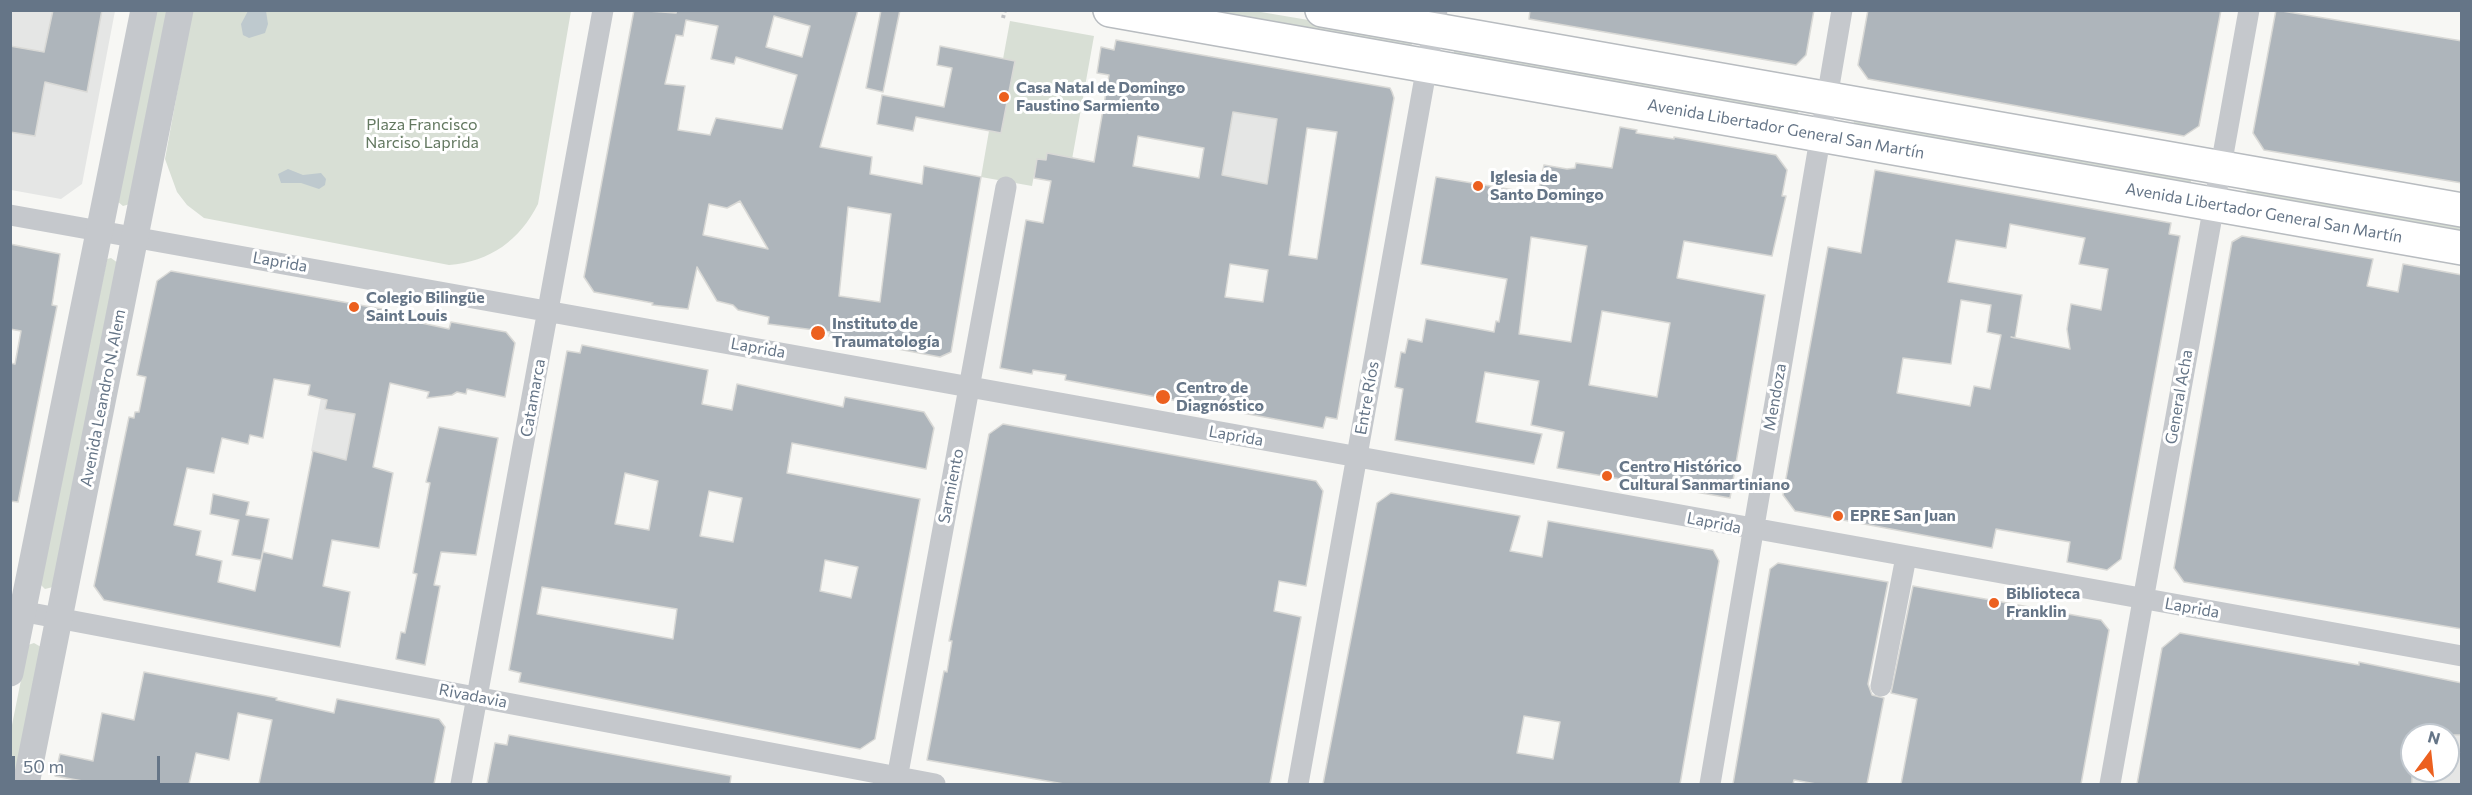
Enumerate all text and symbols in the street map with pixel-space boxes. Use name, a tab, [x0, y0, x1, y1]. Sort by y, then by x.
place label: Casa Natal de Domingo Faustino Sarmiento	[1016, 78, 1185, 116]
marker: Casa Natal de Domingo Faustino Sarmiento	[997, 90, 1011, 104]
street label: Avenida Libertador General San Martín	[1646, 95, 1926, 163]
park label: Plaza Francisco Narciso Laprida	[365, 115, 479, 153]
place label: Iglesia de Santo Domingo	[1490, 167, 1604, 205]
marker: Iglesia de Santo Domingo	[1471, 179, 1485, 193]
street label: Avenida Libertador General San Martín	[2124, 179, 2404, 247]
street label: Laprida	[251, 248, 309, 276]
place label: Colegio Bilingüe Saint Louis	[366, 288, 485, 326]
marker: Colegio Bilingüe Saint Louis	[347, 300, 361, 314]
street label: Avenida Leandro N. Alem	[76, 308, 130, 488]
place label: Instituto de Traumatología	[832, 314, 940, 352]
marker: Instituto de Traumatología	[809, 324, 827, 342]
street label: Laprida	[729, 334, 787, 362]
street label: General Acha	[2161, 348, 2197, 446]
street label: Catamarca	[517, 357, 549, 439]
street label: Entre Ríos	[1351, 360, 1383, 436]
street label: Mendoza	[1760, 362, 1790, 432]
place label: Centro de Diagnóstico	[1176, 378, 1264, 416]
marker: Centro de Diagnóstico	[1154, 388, 1172, 406]
street label: Laprida	[1207, 422, 1265, 450]
street label: Sarmiento	[934, 447, 968, 525]
place label: Centro Histórico Cultural Sanmartiniano	[1619, 457, 1790, 495]
marker: Centro Histórico Cultural Sanmartiniano	[1600, 469, 1614, 483]
place label: EPRE San Juan	[1850, 506, 1956, 526]
street label: Laprida	[1685, 508, 1743, 538]
marker: EPRE San Juan	[1831, 509, 1845, 523]
place label: Biblioteca Franklin	[2006, 584, 2080, 622]
street label: Laprida	[2163, 594, 2221, 622]
marker: Biblioteca Franklin	[1987, 596, 2001, 610]
street label: Rivadavia	[437, 680, 509, 712]
north arrow	[2400, 723, 2460, 783]
text: N	[2426, 726, 2443, 748]
scale bar	[15, 744, 164, 782]
text: 50 m	[23, 755, 64, 777]

